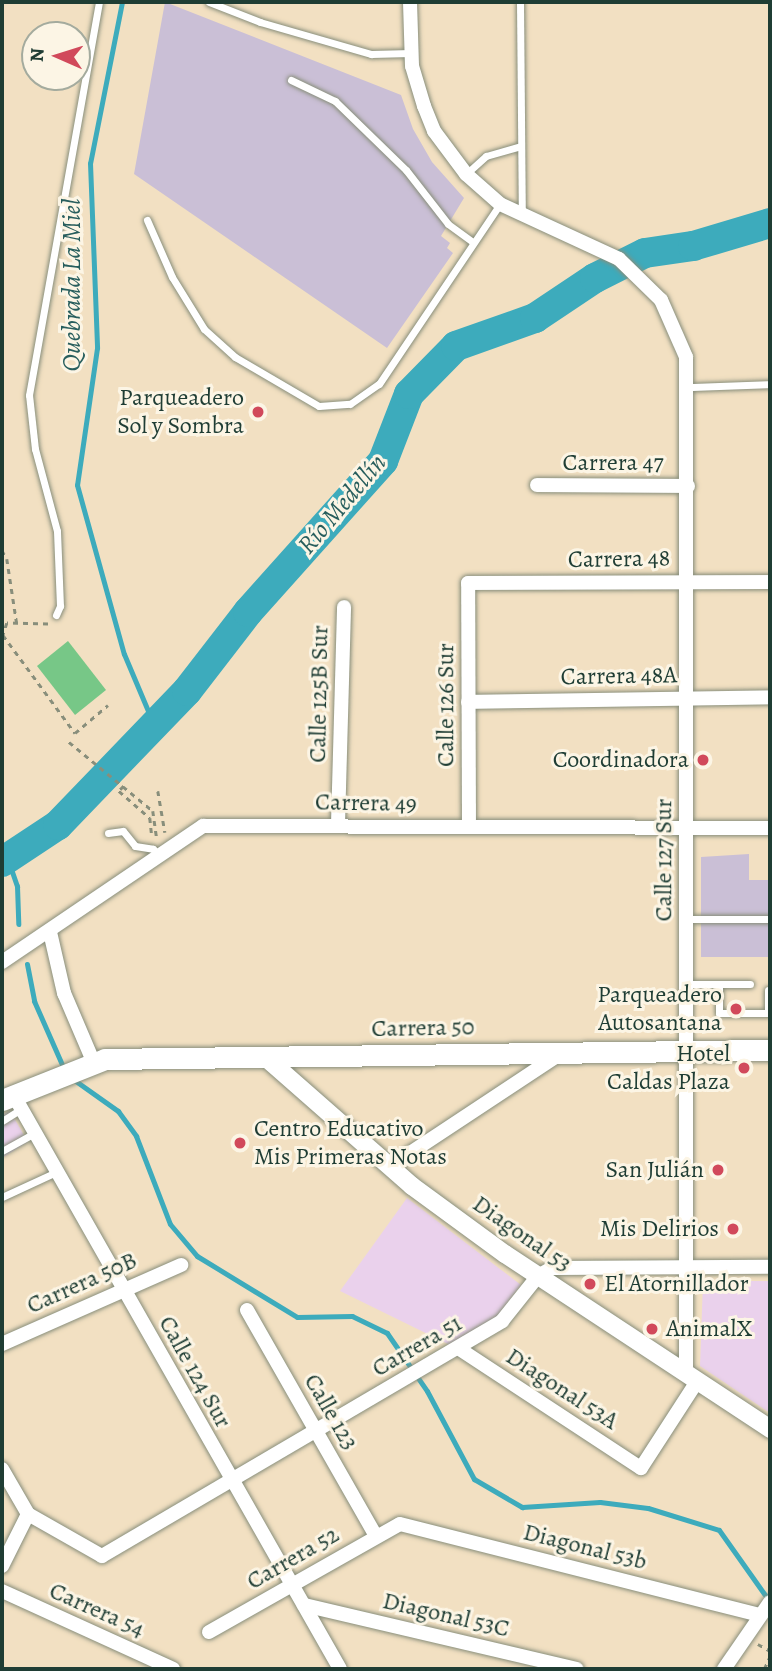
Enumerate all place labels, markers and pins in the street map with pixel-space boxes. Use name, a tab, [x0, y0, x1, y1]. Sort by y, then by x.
place label: Parqueadero Sol y Sombra	[117, 384, 244, 440]
marker: Parqueadero Sol y Sombra	[250, 404, 266, 420]
place label: Coordinadora	[553, 746, 689, 774]
marker: Coordinadora	[695, 752, 711, 768]
place label: Parqueadero Autosantana	[597, 981, 722, 1037]
marker: Parqueadero Autosantana	[728, 1001, 744, 1017]
place label: Hotel Caldas Plaza	[607, 1040, 730, 1096]
marker: Hotel Caldas Plaza	[736, 1060, 752, 1076]
place label: Centro Educativo Mis Primeras Notas	[254, 1115, 447, 1171]
marker: Centro Educativo Mis Primeras Notas	[232, 1135, 248, 1151]
place label: San Julián	[606, 1156, 704, 1184]
marker: San Julián	[710, 1162, 726, 1178]
place label: Mis Delirios	[600, 1215, 719, 1243]
marker: Mis Delirios	[725, 1221, 741, 1237]
place label: El Atornillador	[604, 1270, 749, 1298]
marker: El Atornillador	[582, 1276, 598, 1292]
place label: AnimalX	[666, 1315, 752, 1343]
marker: AnimalX	[644, 1321, 660, 1337]

